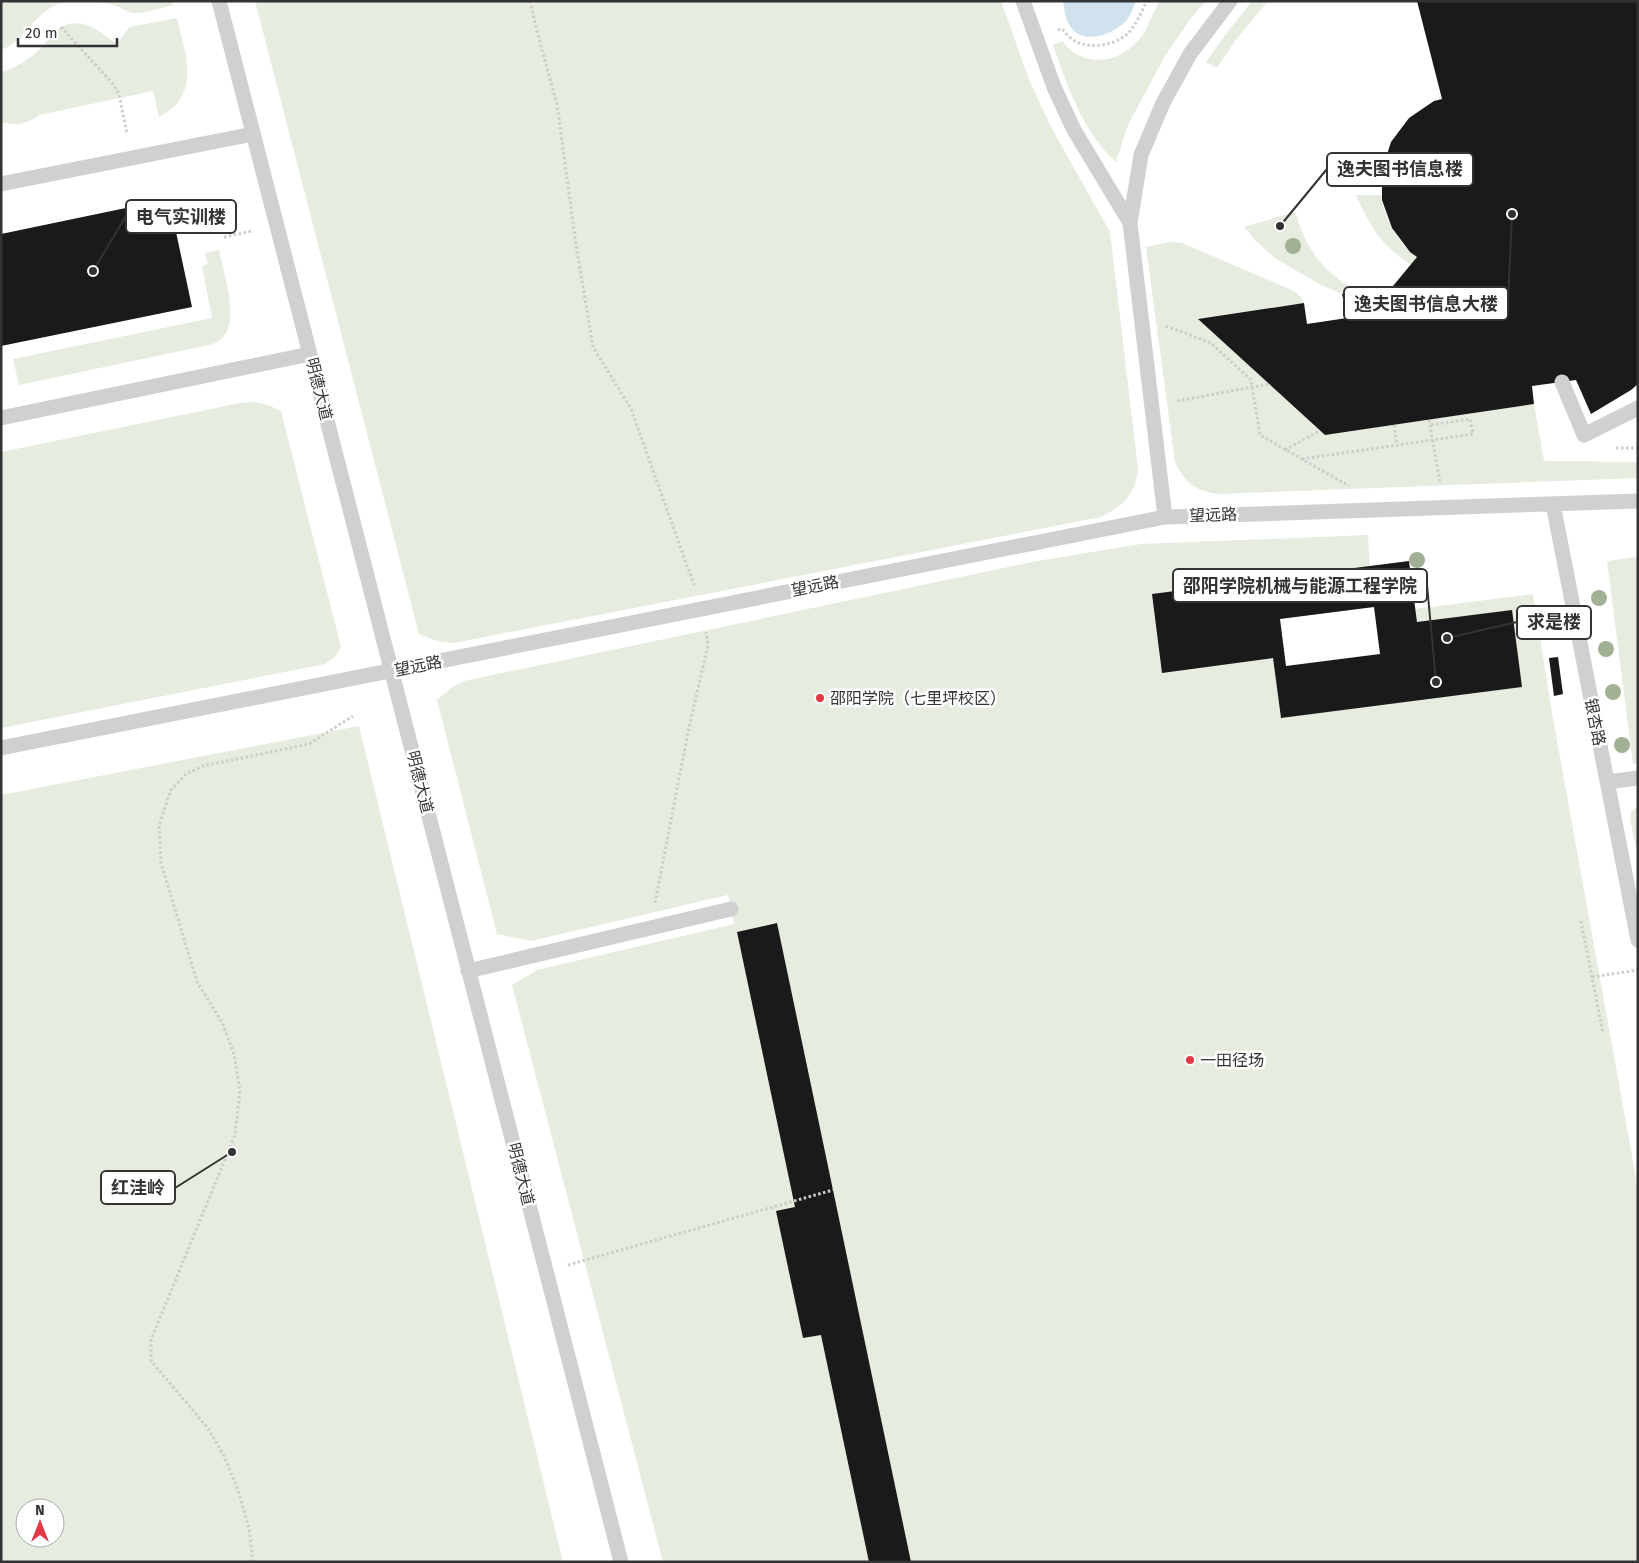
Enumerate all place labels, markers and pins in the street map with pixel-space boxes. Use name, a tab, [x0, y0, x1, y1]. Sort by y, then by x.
callout: 逸夫图书信息楼	[1327, 153, 1473, 186]
callout: 电气实训楼	[126, 200, 236, 233]
callout: 逸夫图书信息大楼	[1344, 287, 1508, 320]
callout: 邵阳学院机械与能源工程学院	[1173, 569, 1427, 602]
callout: 求是楼	[1517, 606, 1591, 639]
place label: 邵阳学院（七里坪校区）	[830, 689, 1006, 708]
marker: 邵阳学院（七里坪校区）	[814, 692, 826, 704]
place label: 一田径场	[1200, 1051, 1264, 1070]
marker: 一田径场	[1184, 1054, 1196, 1066]
callout: 红洼岭	[101, 1171, 175, 1204]

